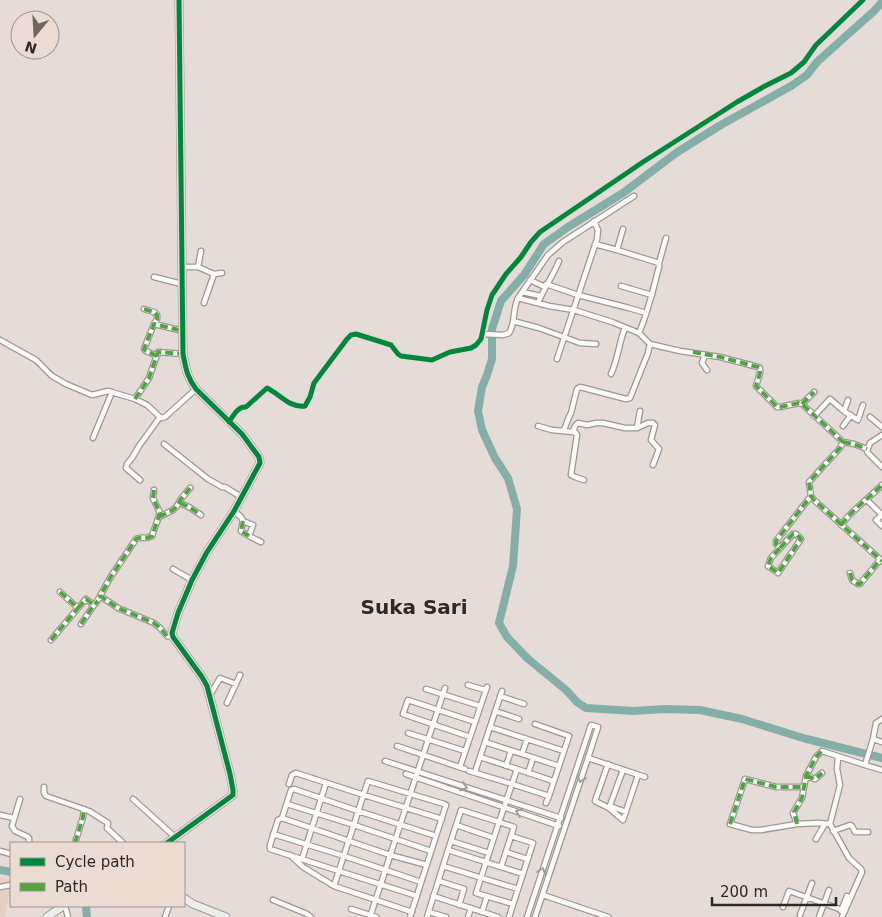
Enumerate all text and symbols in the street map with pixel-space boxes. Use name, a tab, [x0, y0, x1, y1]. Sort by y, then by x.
north arrow	[10, 10, 60, 60]
text: N	[23, 38, 39, 57]
district label: Suka Sari	[360, 595, 468, 619]
one-way arrow	[577, 775, 587, 783]
one-way arrow	[459, 781, 468, 791]
one-way arrow	[515, 808, 523, 818]
legend	[10, 842, 185, 907]
text: Cycle path	[55, 853, 135, 871]
one-way arrow	[536, 867, 546, 875]
scale bar	[712, 874, 836, 906]
text: Path	[55, 878, 88, 896]
text: 200 m	[720, 883, 768, 901]

